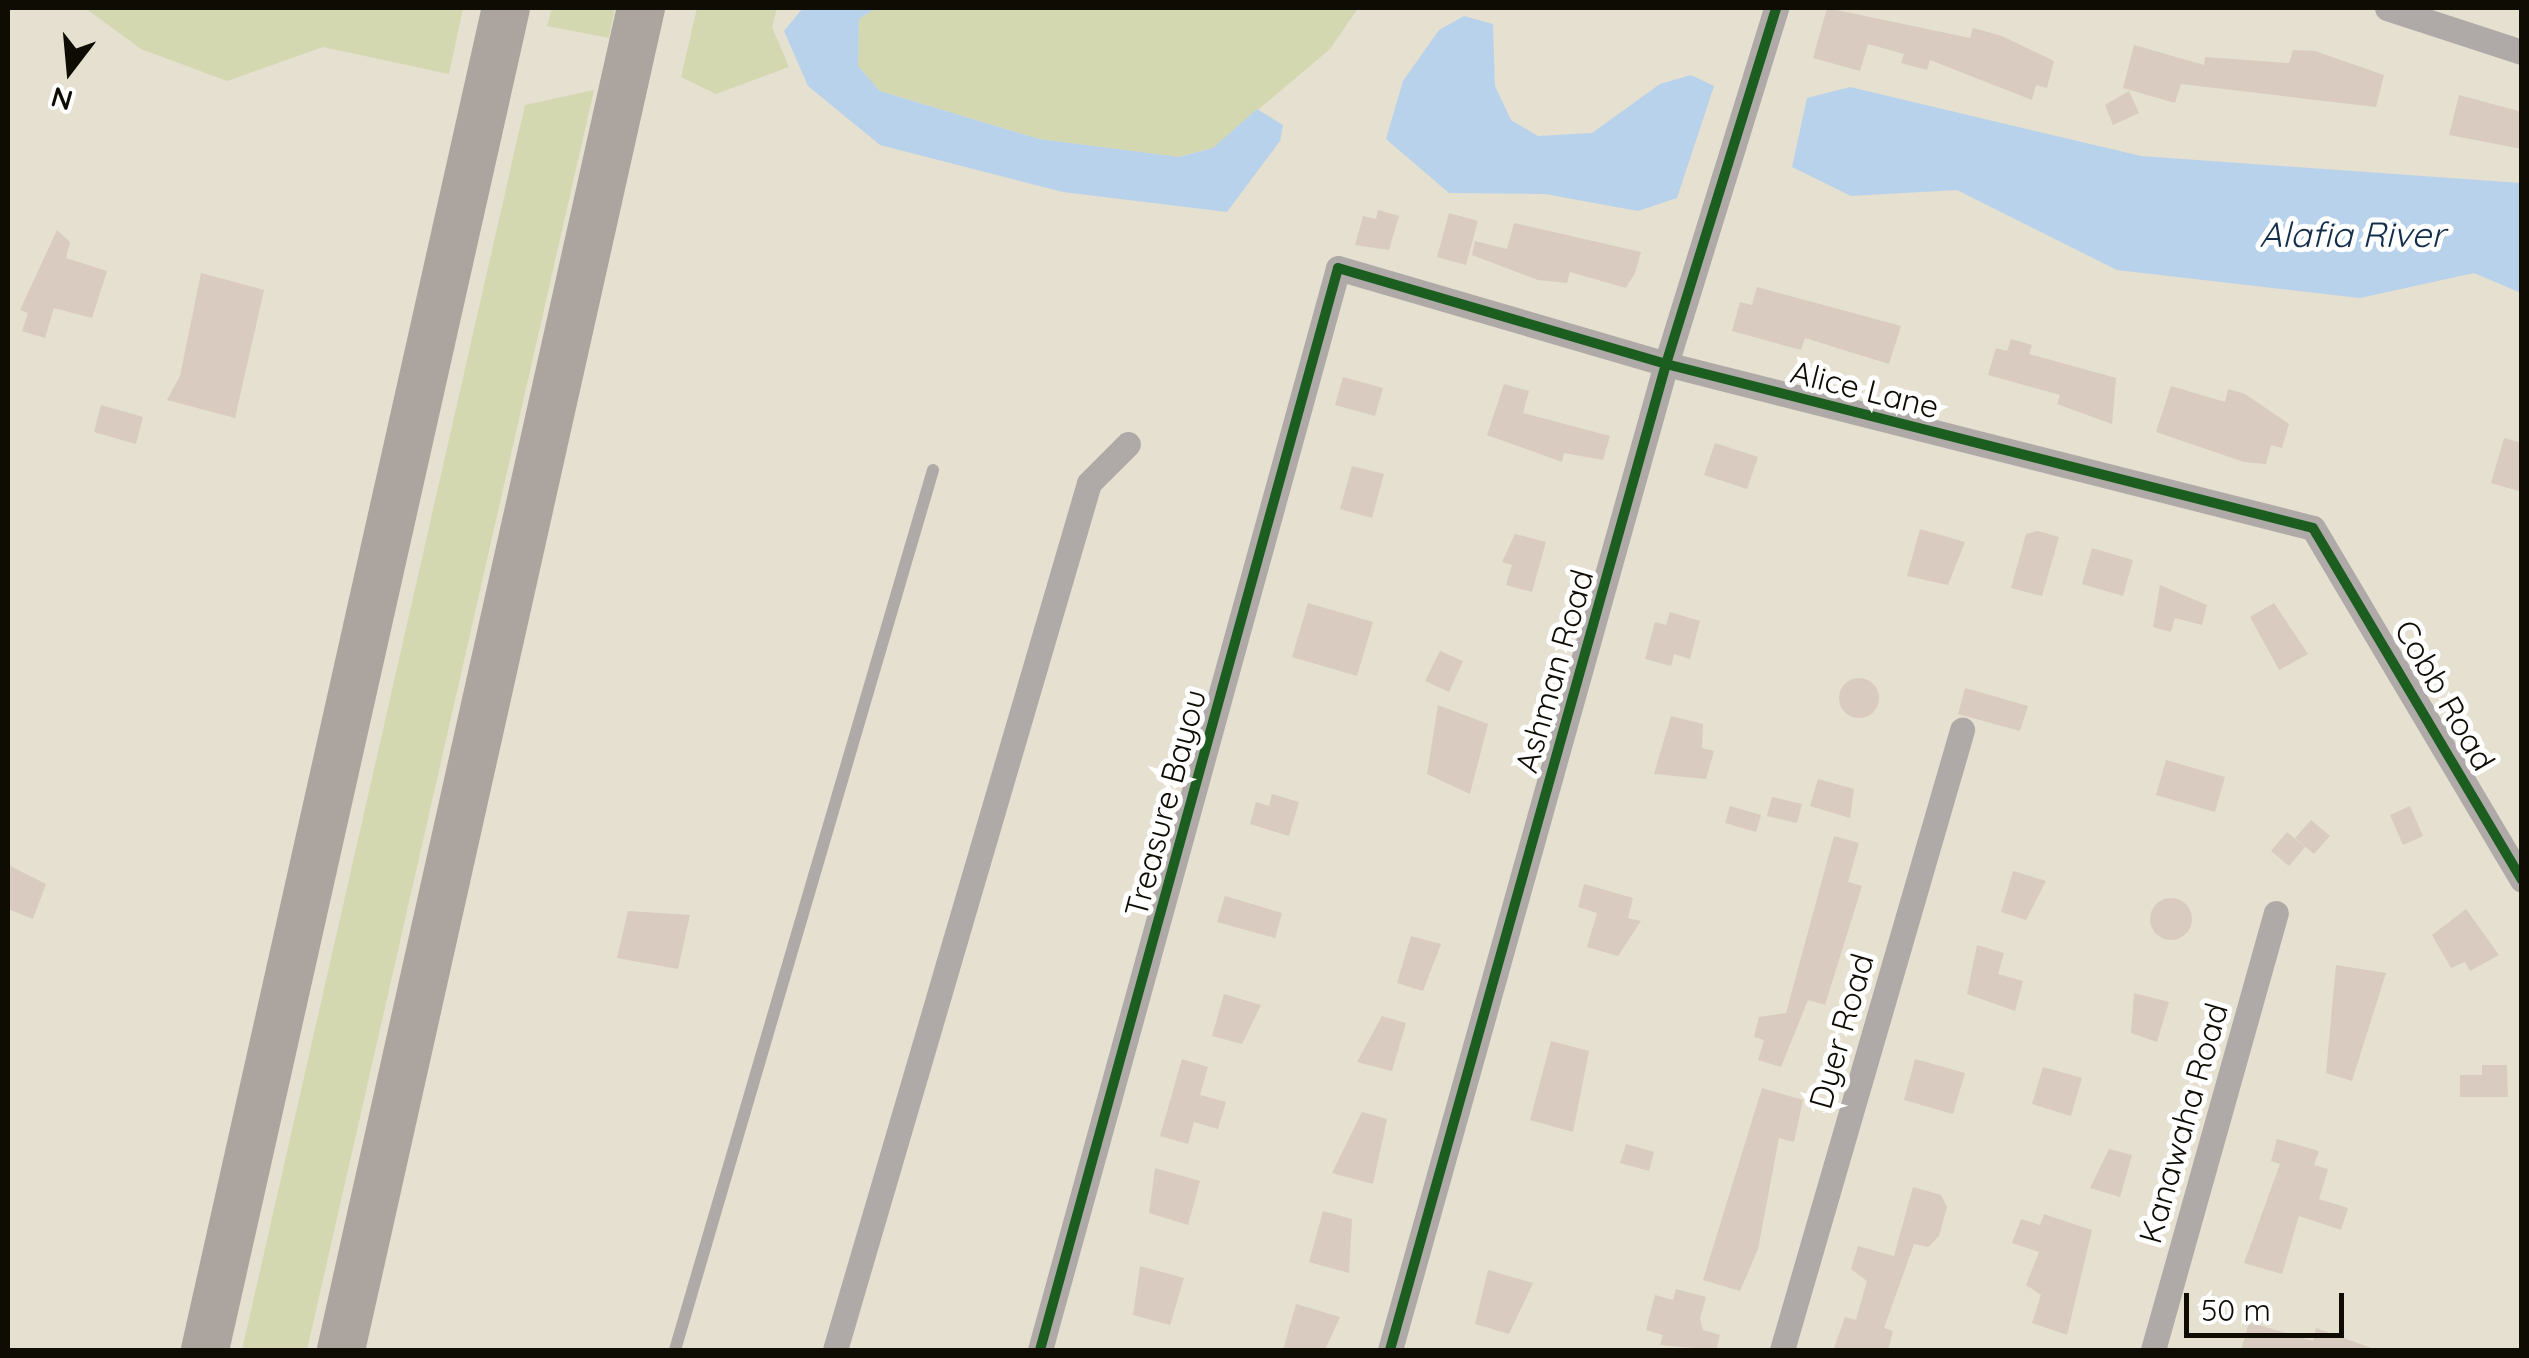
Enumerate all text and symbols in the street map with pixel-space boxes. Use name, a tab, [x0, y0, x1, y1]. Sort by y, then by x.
north arrow	[20, 20, 120, 120]
text: N	[47, 80, 76, 119]
water label: Alafia River	[2259, 213, 2445, 255]
street label: Alice Lane	[1787, 352, 1943, 426]
street label: Ashman Road	[1507, 565, 1601, 777]
street label: Cobb Road	[2387, 613, 2503, 777]
street label: Treasure Bayou	[1116, 685, 1214, 921]
street label: Dyer Road	[1801, 949, 1881, 1113]
street label: Kanawaha Road	[2130, 999, 2236, 1247]
scale bar	[2189, 1273, 2349, 1335]
text: 50 m	[2201, 1291, 2271, 1329]

